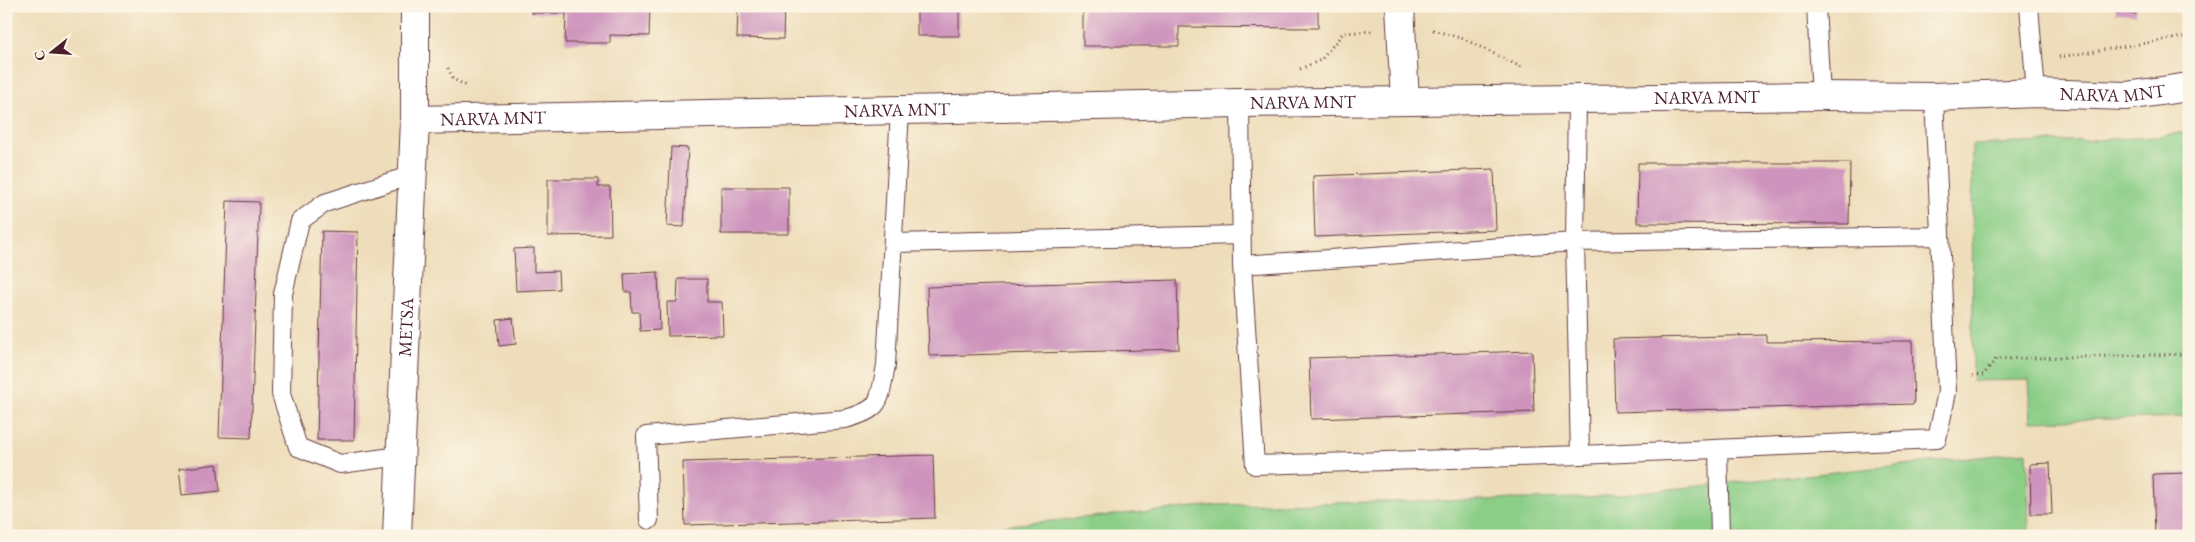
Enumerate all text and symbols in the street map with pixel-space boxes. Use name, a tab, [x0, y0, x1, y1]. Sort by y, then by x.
north arrow	[28, 28, 78, 78]
text: С	[29, 48, 50, 63]
street label: NARVA MNT	[2059, 78, 2168, 107]
street label: NARVA MNT	[1654, 85, 1761, 109]
street label: NARVA MNT	[1250, 90, 1357, 114]
street label: NARVA MNT	[844, 97, 951, 122]
street label: NARVA MNT	[440, 105, 547, 130]
street label: METSA	[393, 297, 418, 357]

